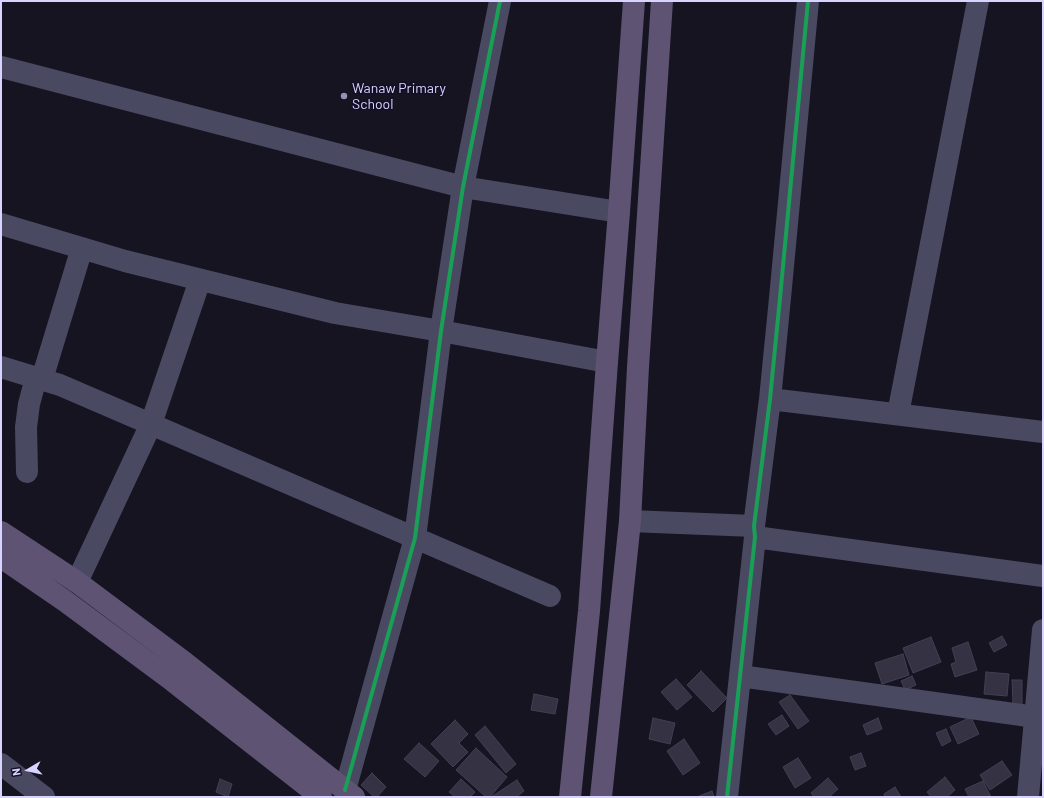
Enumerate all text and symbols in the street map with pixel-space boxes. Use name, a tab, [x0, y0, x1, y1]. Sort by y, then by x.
place label: Wanaw Primary School	[352, 80, 446, 112]
marker: Wanaw Primary School	[339, 91, 349, 101]
north arrow	[8, 750, 48, 790]
text: N	[9, 767, 23, 777]

